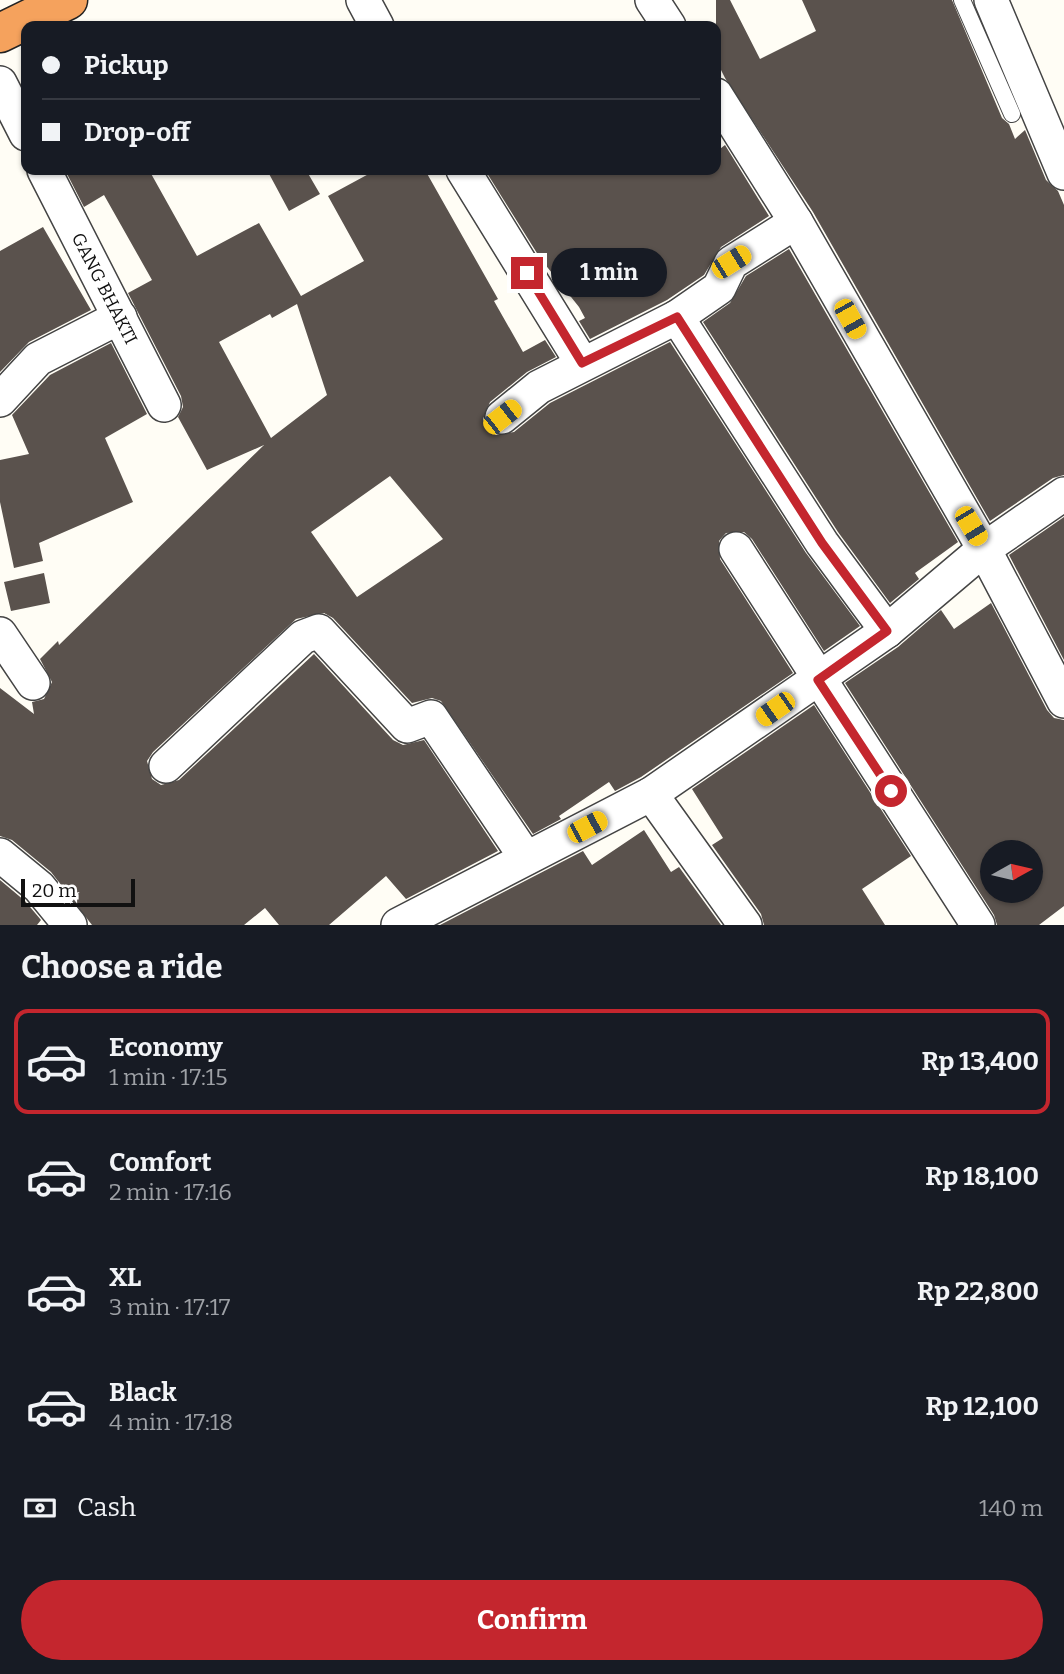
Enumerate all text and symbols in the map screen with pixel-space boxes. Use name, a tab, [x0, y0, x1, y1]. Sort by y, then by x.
text: Pickup	[84, 50, 169, 81]
text: Drop-off	[84, 117, 190, 148]
street label: GANG BHAKTI	[67, 229, 142, 348]
car	[708, 242, 755, 282]
callout: 1 min	[552, 248, 667, 298]
route end	[511, 257, 543, 289]
text: 1 min	[580, 258, 638, 286]
car	[831, 296, 870, 342]
car	[479, 396, 526, 438]
car	[952, 503, 991, 549]
car	[752, 688, 799, 730]
route start	[875, 775, 907, 807]
car	[564, 808, 611, 846]
north arrow	[980, 840, 1043, 903]
map controls	[980, 840, 1043, 903]
scale bar	[21, 876, 135, 908]
text: 20 m	[32, 879, 76, 902]
text: Choose a ride	[21, 948, 222, 986]
icon: car	[25, 1030, 88, 1093]
text: Economy	[109, 1032, 223, 1063]
text: Rp 13,400	[921, 1046, 1039, 1077]
text: 1 min · 17:15	[109, 1063, 227, 1091]
icon: car	[25, 1145, 88, 1208]
text: Comfort	[109, 1147, 212, 1178]
text: Rp 18,100	[925, 1161, 1039, 1192]
text: 2 min · 17:16	[109, 1178, 232, 1206]
icon: car	[25, 1260, 88, 1323]
text: XL	[109, 1262, 141, 1293]
text: Rp 22,800	[917, 1276, 1039, 1307]
text: 3 min · 17:17	[109, 1293, 230, 1321]
icon: car	[25, 1375, 88, 1438]
text: Black	[109, 1377, 177, 1408]
text: Rp 12,100	[925, 1391, 1039, 1422]
text: 4 min · 17:18	[109, 1408, 233, 1436]
icon: cash	[21, 1489, 59, 1527]
text: Cash	[77, 1492, 136, 1523]
text: 140 m	[979, 1494, 1043, 1522]
button: Confirm	[21, 1580, 1043, 1660]

